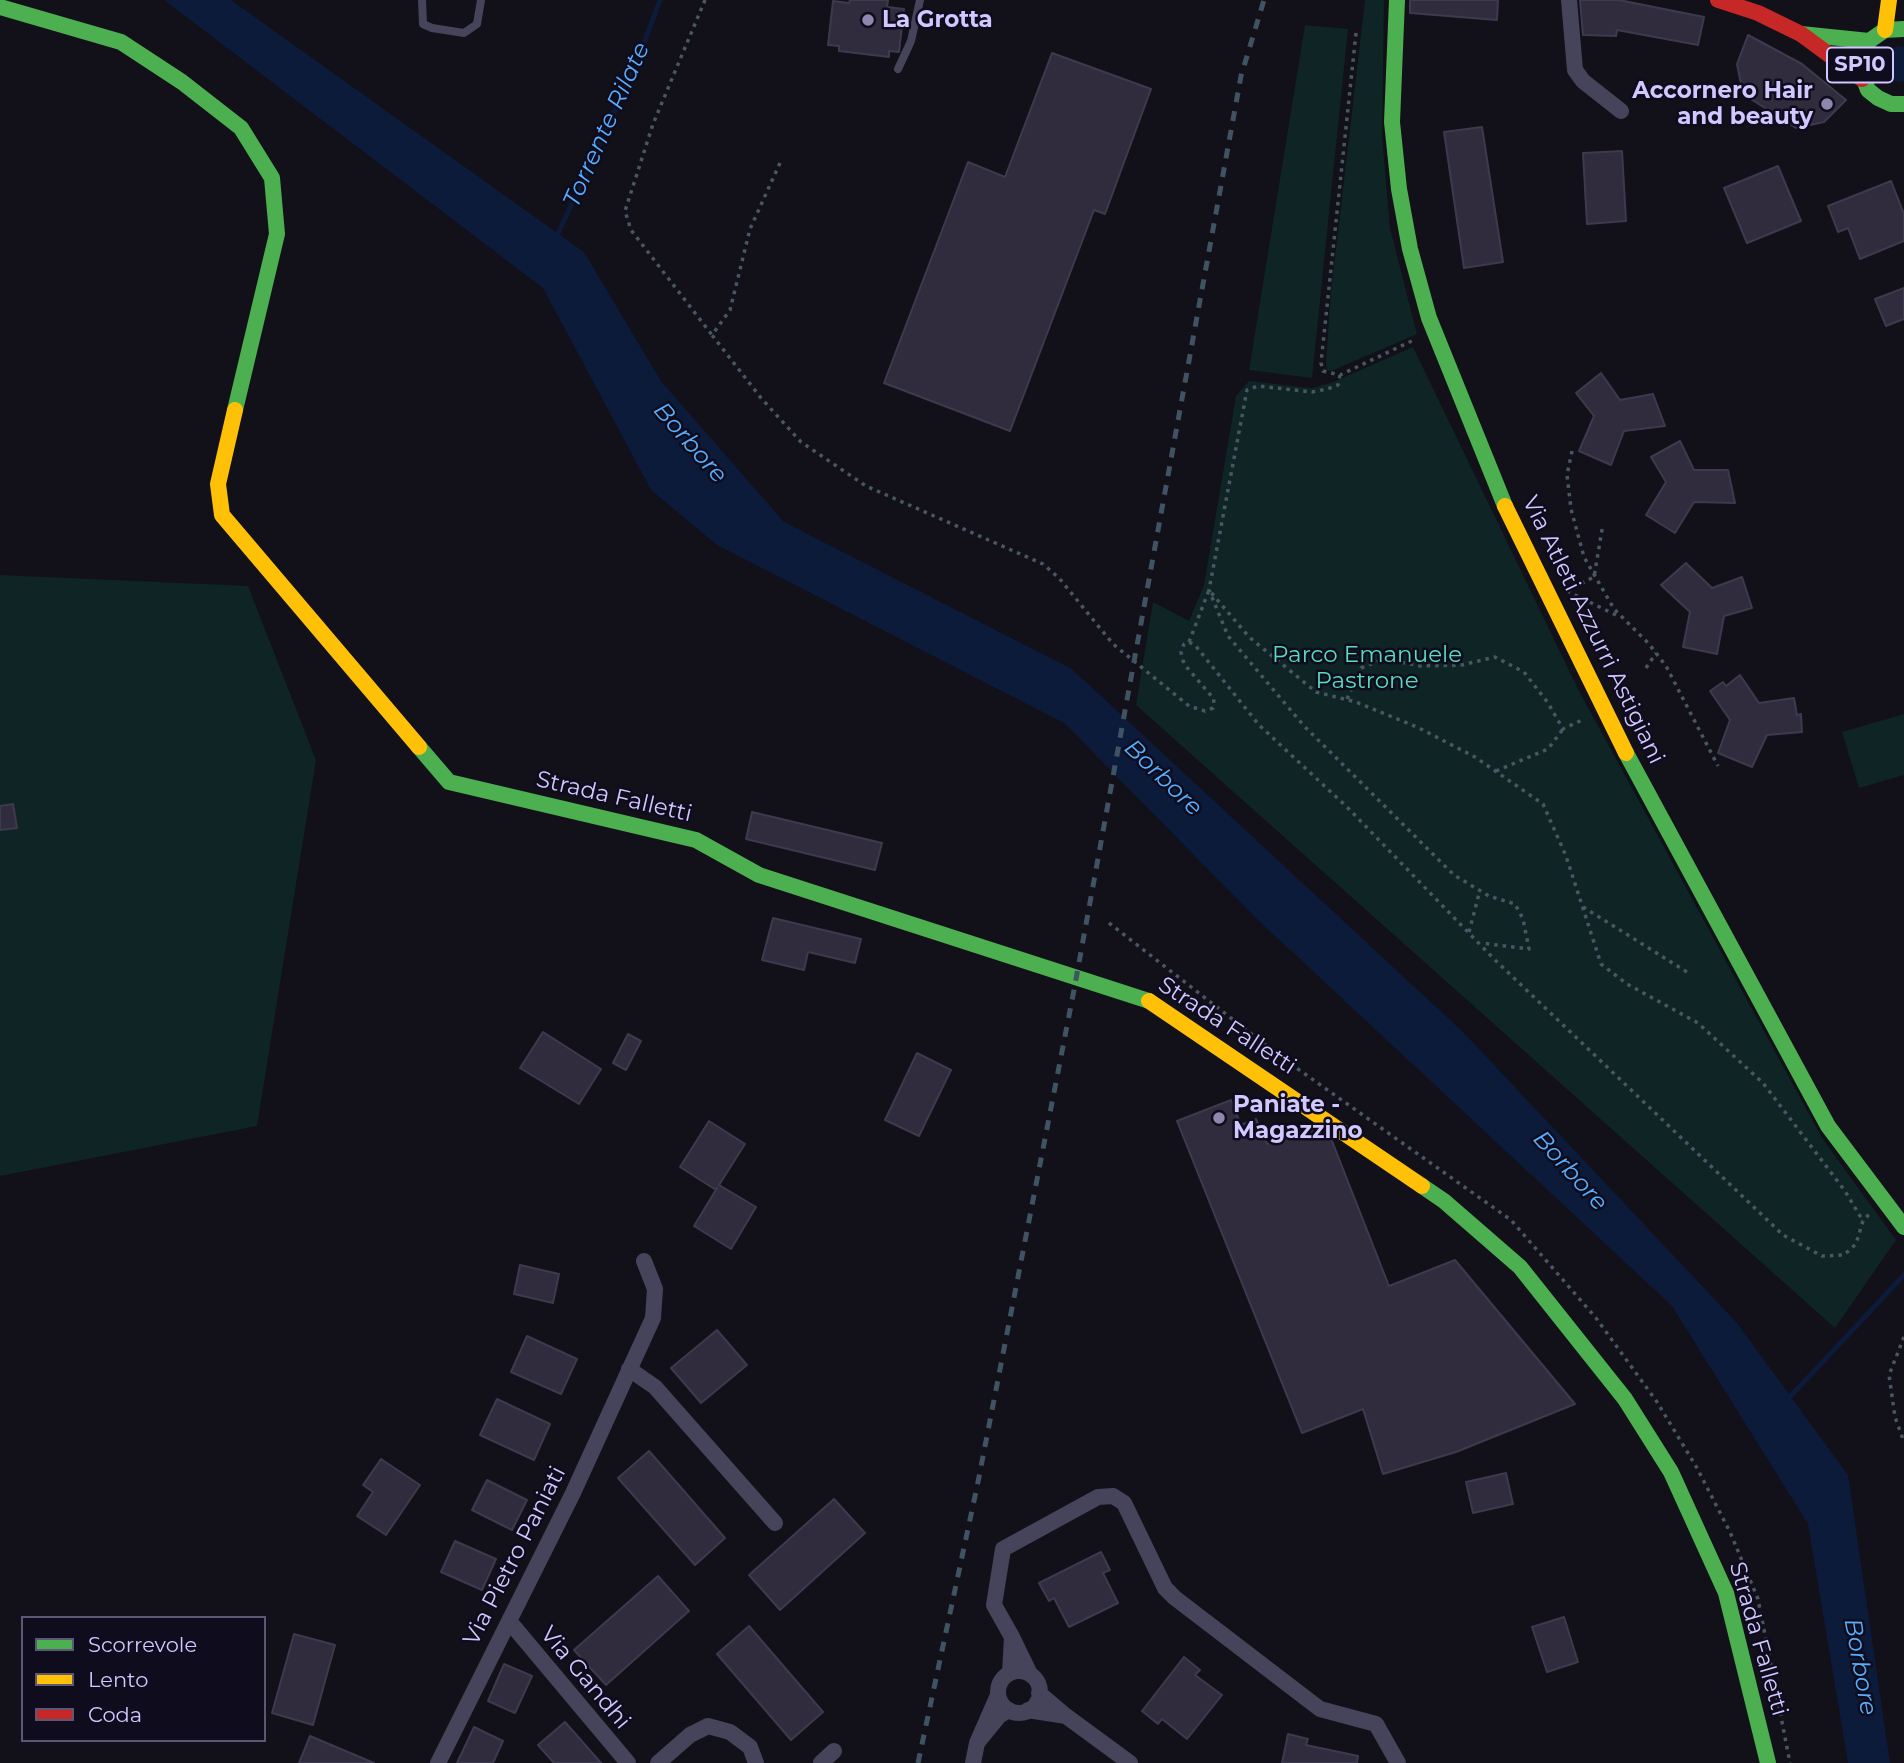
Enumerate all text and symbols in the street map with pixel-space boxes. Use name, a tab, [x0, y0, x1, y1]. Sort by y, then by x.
place label: La Grotta	[882, 6, 993, 34]
marker: La Grotta	[860, 12, 876, 28]
water label: Torrente Rilate	[558, 38, 656, 212]
road number: SP10	[1827, 48, 1893, 82]
place label: Accornero Hair and beauty	[1632, 77, 1813, 131]
marker: Accornero Hair and beauty	[1819, 96, 1835, 112]
water label: Borbore	[647, 397, 733, 489]
street label: Via Atleti Azzurri Astigiani	[1516, 491, 1670, 769]
park label: Parco Emanuele Pastrone	[1272, 641, 1462, 695]
water label: Borbore	[1118, 734, 1208, 822]
street label: Strada Falletti	[533, 766, 695, 828]
street label: Strada Falletti	[1153, 971, 1301, 1081]
place label: Paniate - Magazzino	[1233, 1091, 1362, 1145]
marker: Paniate - Magazzino	[1211, 1110, 1227, 1126]
water label: Borbore	[1527, 1125, 1613, 1217]
street label: Via Pietro Paniati	[458, 1462, 572, 1650]
street label: Strada Falletti	[1723, 1559, 1793, 1719]
legend	[21, 1616, 266, 1742]
water label: Borbore	[1837, 1616, 1883, 1718]
street label: Via Gandhi	[534, 1621, 636, 1735]
text: Scorrevole	[88, 1632, 197, 1657]
text: Lento	[88, 1667, 148, 1692]
text: Coda	[88, 1702, 142, 1727]

